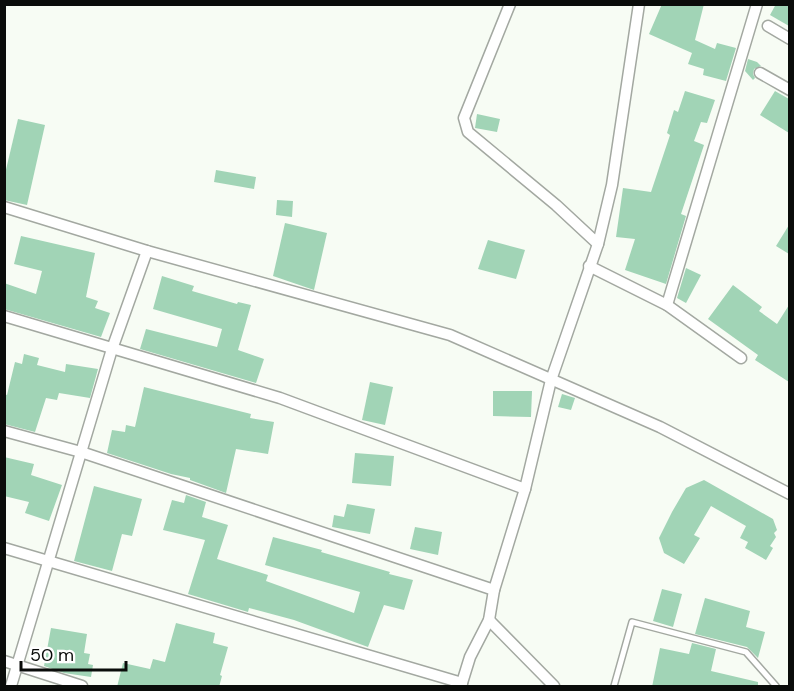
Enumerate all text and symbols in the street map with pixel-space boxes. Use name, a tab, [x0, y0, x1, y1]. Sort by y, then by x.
scale bar	[21, 634, 126, 672]
text: 50 m	[30, 643, 74, 667]

